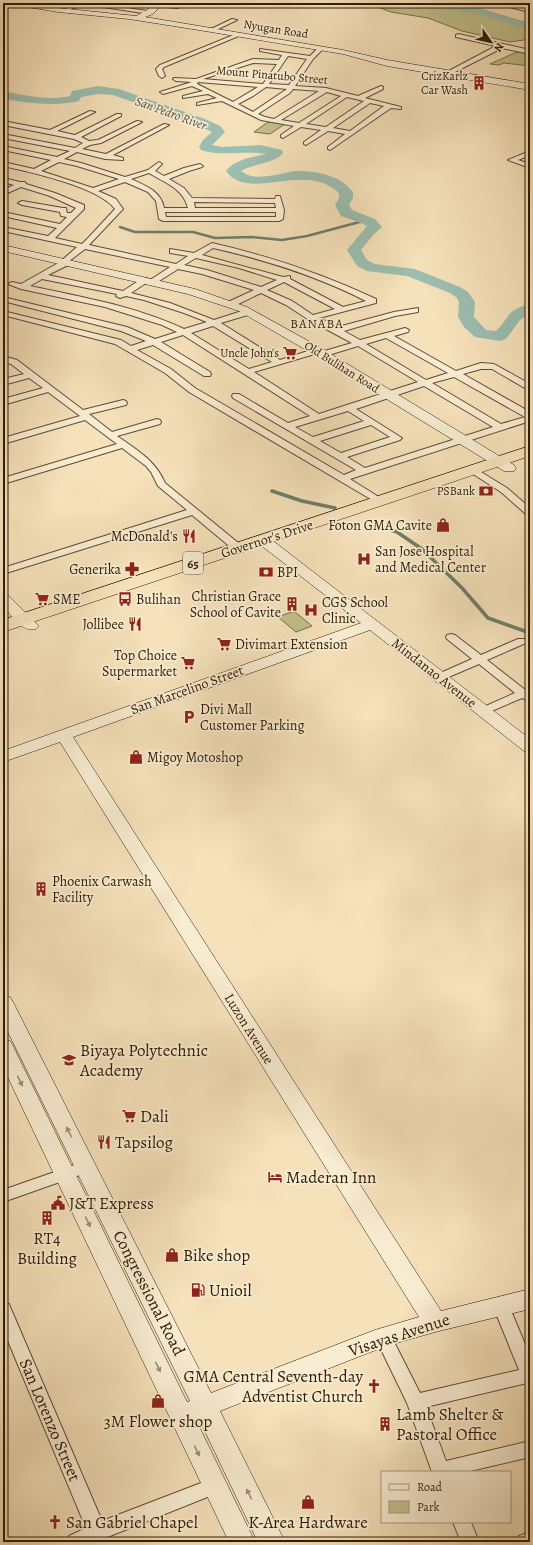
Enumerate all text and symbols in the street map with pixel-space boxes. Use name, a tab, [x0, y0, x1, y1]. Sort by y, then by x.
street label: Nyugan Road	[242, 16, 310, 42]
north arrow	[471, 22, 511, 62]
text: N	[490, 40, 507, 55]
street label: Mount Pinatubo Street	[216, 62, 328, 88]
place label: CrizKarlz Car Wash	[421, 68, 469, 98]
building icon: CrizKarlz Car Wash	[471, 75, 487, 91]
water label: San Pedro River	[133, 92, 210, 134]
district label: BANABA	[290, 315, 344, 332]
street label: Old Bulihan Road	[301, 337, 383, 397]
place label: Uncle John's	[220, 345, 279, 361]
supermarket icon: Uncle John's	[282, 345, 298, 361]
place label: PSBank	[437, 483, 475, 499]
bank icon: PSBank	[478, 483, 494, 499]
street label: Governor's Drive	[219, 515, 315, 563]
place label: Foton GMA Cavite	[328, 516, 432, 535]
shop icon: Foton GMA Cavite	[435, 517, 451, 533]
place label: McDonald's	[111, 527, 178, 546]
restaurant icon: McDonald's	[181, 528, 197, 544]
place label: San Jose Hospital and Medical Center	[375, 542, 487, 577]
hospital icon: San Jose Hospital and Medical Center	[356, 551, 372, 567]
road number: 65	[183, 552, 203, 574]
place label: Generika	[69, 560, 121, 579]
pharmacy icon: Generika	[124, 561, 140, 577]
place label: BPI	[277, 563, 298, 582]
bank icon: BPI	[258, 564, 274, 580]
place label: Christian Grace School of Cavite	[190, 587, 281, 622]
place label: SME	[53, 590, 81, 609]
place label: Bulihan	[136, 590, 181, 609]
supermarket icon: SME	[34, 591, 50, 607]
bus stop icon: Bulihan	[117, 591, 133, 607]
place label: CGS School Clinic	[322, 593, 389, 628]
building icon: Christian Grace School of Cavite	[284, 596, 300, 612]
hospital icon: CGS School Clinic	[303, 602, 319, 618]
place label: Jollibee	[83, 615, 124, 634]
restaurant icon: Jollibee	[127, 616, 143, 632]
street label: Mindanao Avenue	[388, 634, 480, 712]
place label: Divimart Extension	[235, 635, 348, 654]
supermarket icon: Divimart Extension	[216, 636, 232, 652]
place label: Top Choice Supermarket	[102, 646, 177, 681]
supermarket icon: Top Choice Supermarket	[180, 655, 196, 671]
street label: San Marcelino Street	[128, 661, 246, 719]
place label: Divi Mall Customer Parking	[200, 700, 305, 735]
parking icon: Divi Mall Customer Parking	[181, 709, 197, 725]
place label: Migoy Motoshop	[147, 748, 243, 767]
shop icon: Migoy Motoshop	[128, 749, 144, 765]
place label: Phoenix Carwash Facility	[52, 872, 152, 907]
building icon: Phoenix Carwash Facility	[33, 881, 49, 897]
street label: Luzon Avenue	[220, 990, 278, 1068]
place label: Biyaya Polytechnic Academy	[79, 1039, 208, 1082]
school or university icon: Biyaya Polytechnic Academy	[61, 1052, 77, 1068]
one-way arrow	[17, 1075, 23, 1087]
place label: Dali	[140, 1105, 169, 1128]
supermarket icon: Dali	[121, 1108, 137, 1124]
one-way arrow	[66, 1126, 72, 1138]
place label: Tapsilog	[115, 1131, 174, 1154]
restaurant icon: Tapsilog	[96, 1134, 112, 1150]
place label: Maderan Inn	[286, 1166, 376, 1189]
hotel icon: Maderan Inn	[267, 1169, 283, 1185]
place label: J&T Express	[69, 1192, 154, 1215]
public building icon: J&T Express	[50, 1195, 66, 1211]
building icon: RT4 Building	[39, 1210, 55, 1226]
one-way arrow	[85, 1217, 91, 1228]
street label: Congressional Road	[108, 1226, 191, 1360]
place label: RT4 Building	[17, 1227, 78, 1270]
place label: Bike shop	[183, 1244, 250, 1267]
shop icon: Bike shop	[164, 1247, 180, 1263]
place label: Unioil	[209, 1279, 252, 1302]
fuel station icon: Unioil	[190, 1282, 206, 1298]
street label: Visayas Avenue	[345, 1308, 452, 1362]
street label: San Lorenzo Street	[14, 1355, 86, 1485]
one-way arrow	[155, 1362, 161, 1373]
place label: GMA Central Seventh-day Adventist Church	[183, 1365, 363, 1408]
church icon: GMA Central Seventh-day Adventist Church	[366, 1378, 382, 1394]
shop icon: 3M Flower shop	[150, 1393, 166, 1409]
place label: Lamb Shelter & Pastoral Office	[396, 1403, 503, 1446]
place label: 3M Flower shop	[104, 1410, 212, 1433]
building icon: Lamb Shelter & Pastoral Office	[377, 1416, 393, 1432]
one-way arrow	[194, 1445, 200, 1456]
legend	[381, 1471, 511, 1523]
text: Road	[417, 1479, 443, 1495]
one-way arrow	[246, 1489, 252, 1500]
shop icon: K-Area Hardware	[300, 1494, 316, 1510]
text: Park	[417, 1499, 440, 1515]
place label: San Gabriel Chapel	[66, 1511, 198, 1534]
place label: K-Area Hardware	[248, 1511, 368, 1534]
church icon: San Gabriel Chapel	[47, 1514, 63, 1530]

